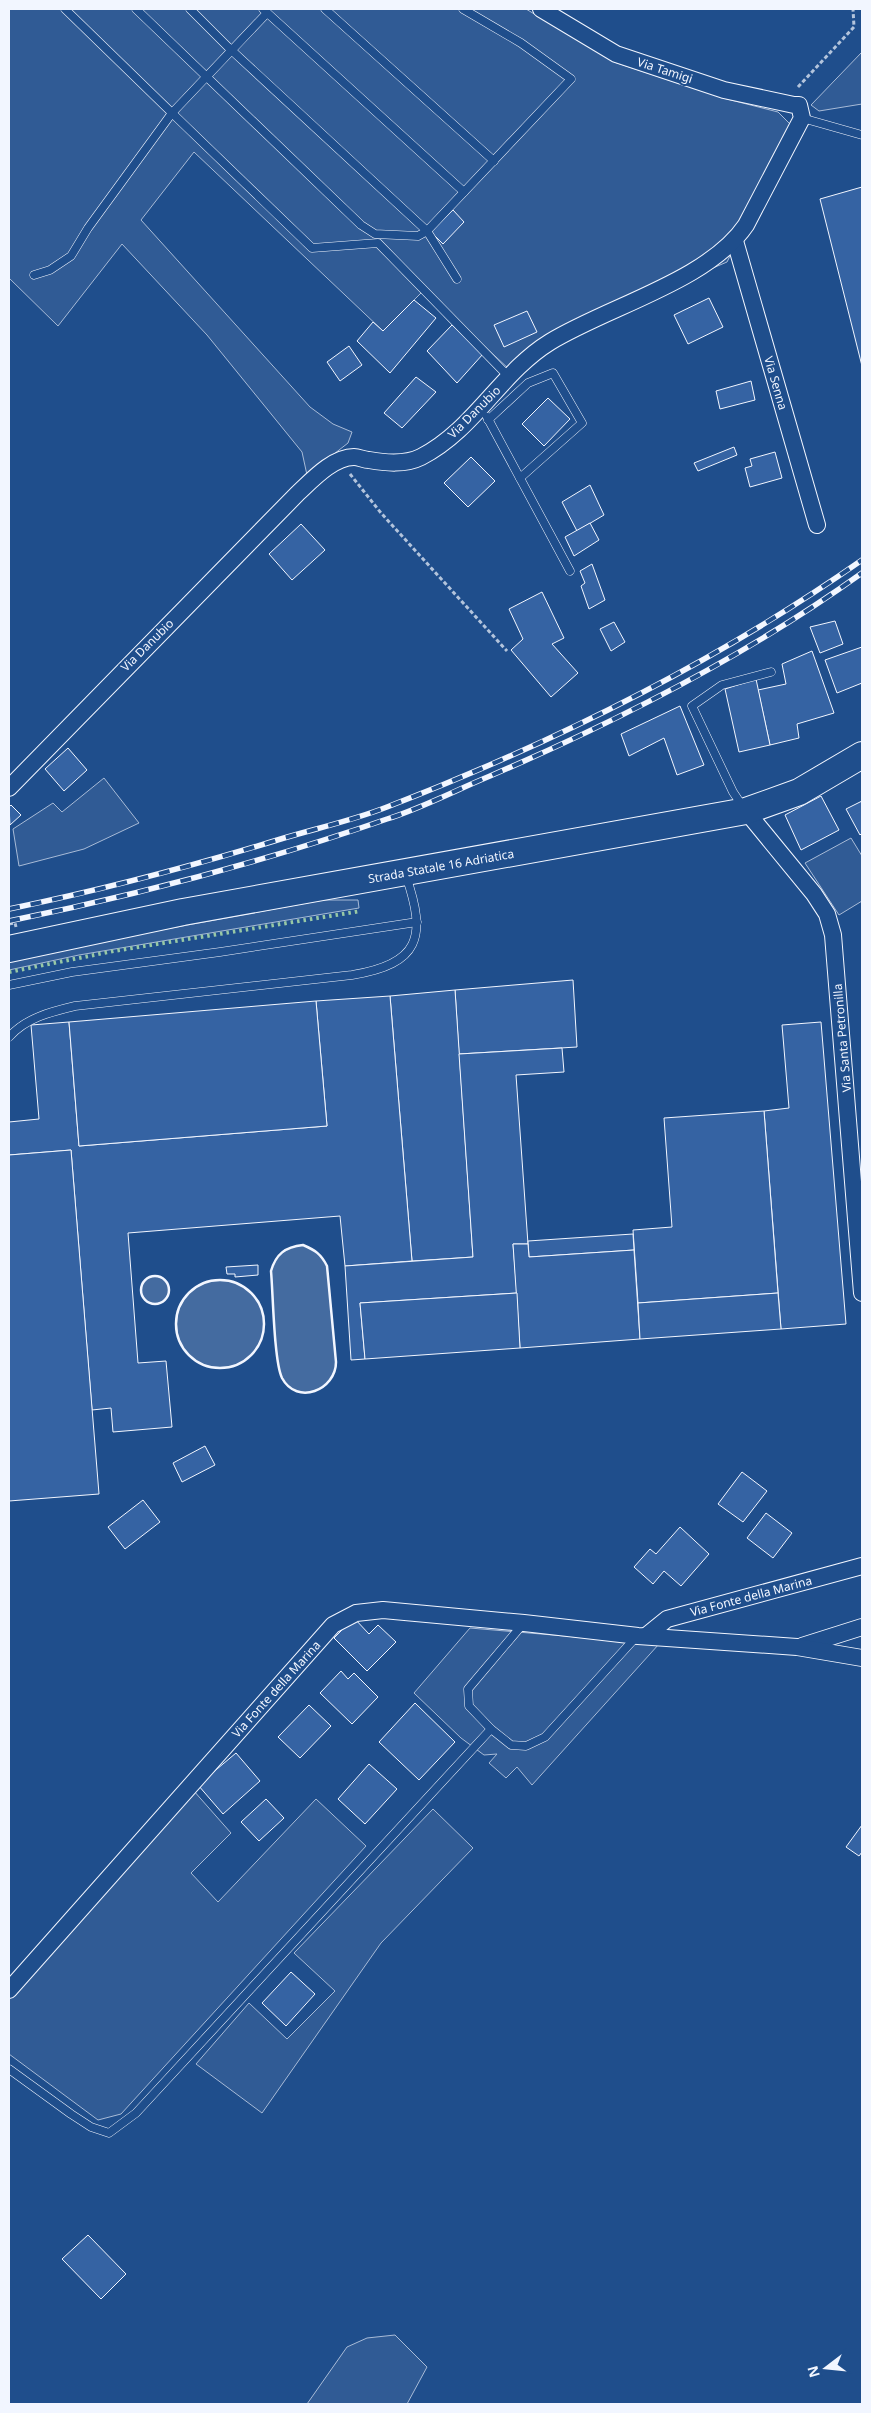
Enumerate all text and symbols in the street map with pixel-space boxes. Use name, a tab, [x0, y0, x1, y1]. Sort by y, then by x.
street label: Via Tamigi	[635, 53, 695, 87]
street label: Via Senna	[760, 354, 792, 412]
street label: Via Danubio	[444, 382, 504, 442]
street label: Via Danubio	[117, 615, 177, 675]
street label: Strada Statale 16 Adriatica	[367, 845, 515, 887]
street label: Via Santa Petronilla	[829, 983, 855, 1093]
street label: Via Fonte della Marina	[688, 1572, 814, 1620]
street label: Via Fonte della Marina	[228, 1637, 324, 1741]
north arrow	[801, 2343, 851, 2393]
text: N	[802, 2364, 824, 2380]

